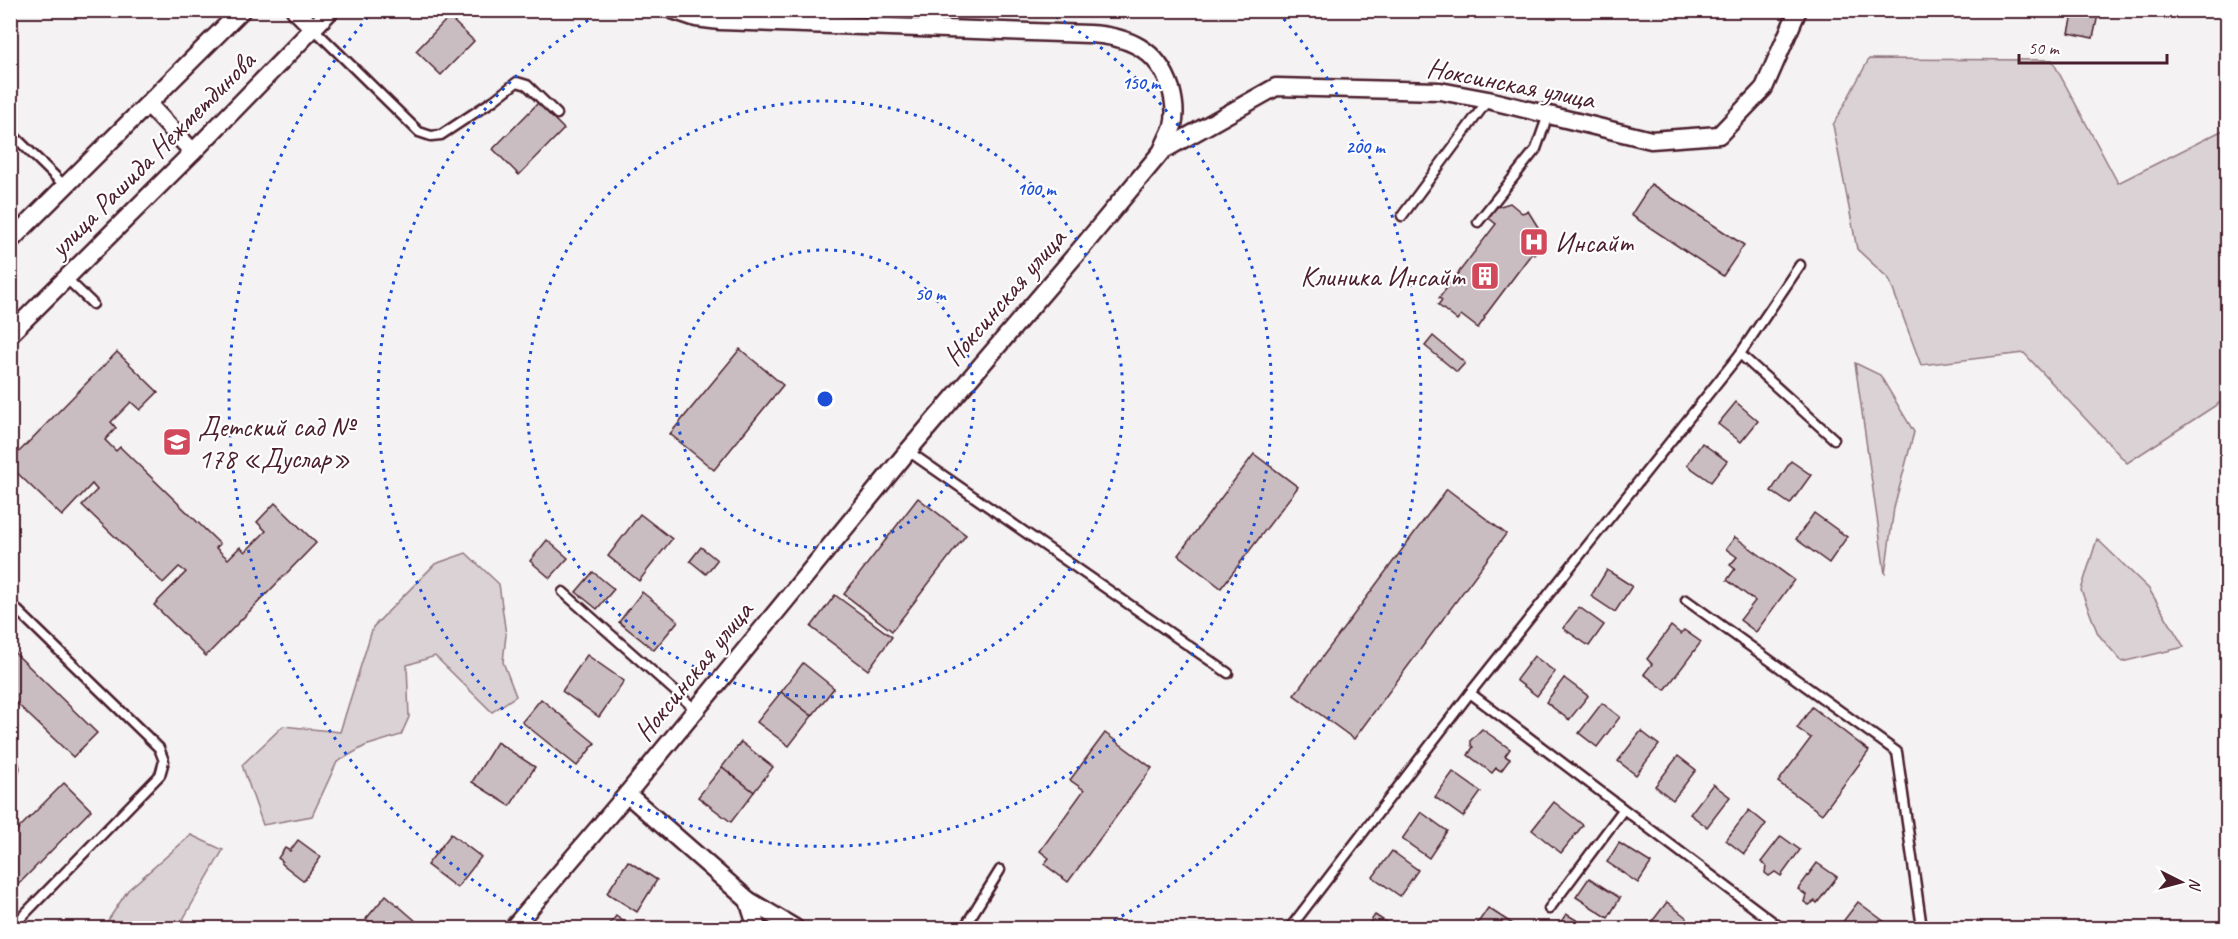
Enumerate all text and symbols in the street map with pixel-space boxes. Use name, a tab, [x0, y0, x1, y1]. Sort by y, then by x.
scale bar	[2019, 27, 2168, 65]
text: 50 m	[2028, 37, 2061, 59]
street label: улица Рашида Нежметдинова	[40, 42, 264, 266]
street label: Ноксинская улица	[1424, 50, 1599, 117]
text: 150 m	[1122, 72, 1162, 94]
text: 200 m	[1346, 136, 1386, 158]
text: 100 m	[1017, 178, 1057, 200]
street label: Ноксинская улица	[935, 220, 1074, 373]
place label: Инсайт	[1555, 225, 1634, 260]
hospital icon: Инсайт	[1518, 226, 1550, 258]
place label: Клиника Инсайт	[1300, 259, 1466, 294]
building icon: Клиника Инсайт	[1469, 260, 1501, 292]
text: 50 m	[915, 283, 947, 305]
centre of rings	[815, 389, 835, 409]
place label: Детский сад № 178 «Дуслар»	[198, 409, 357, 476]
school or university icon: Детский сад № 178 «Дуслар»	[161, 426, 193, 458]
street label: Ноксинская улица	[626, 593, 761, 748]
north arrow	[2151, 852, 2211, 912]
text: N	[2184, 877, 2205, 893]

